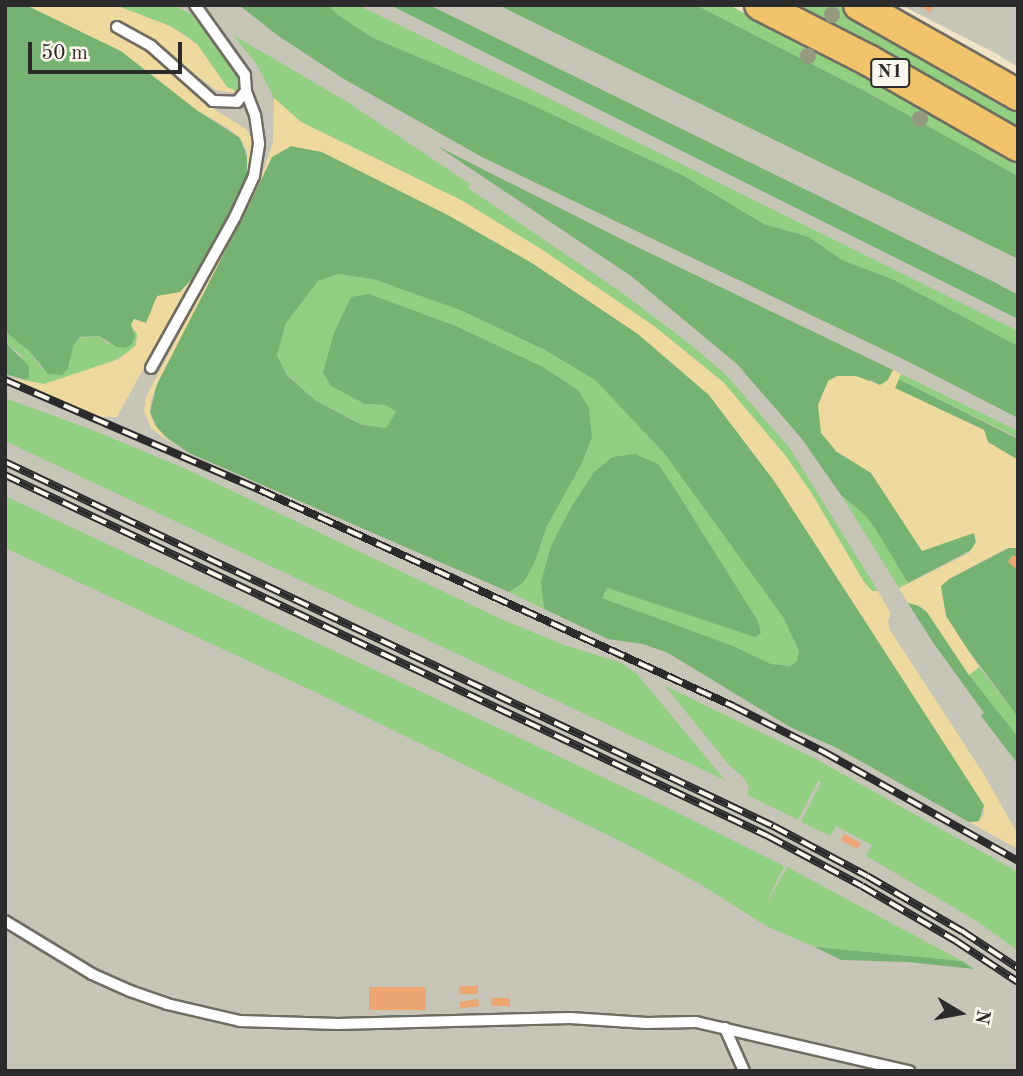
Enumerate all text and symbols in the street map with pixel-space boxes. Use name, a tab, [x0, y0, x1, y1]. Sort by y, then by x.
scale bar	[32, 28, 186, 72]
text: 50 m	[41, 43, 88, 64]
road number: N1	[869, 58, 911, 88]
north arrow	[925, 978, 995, 1048]
text: N	[971, 1008, 992, 1026]

